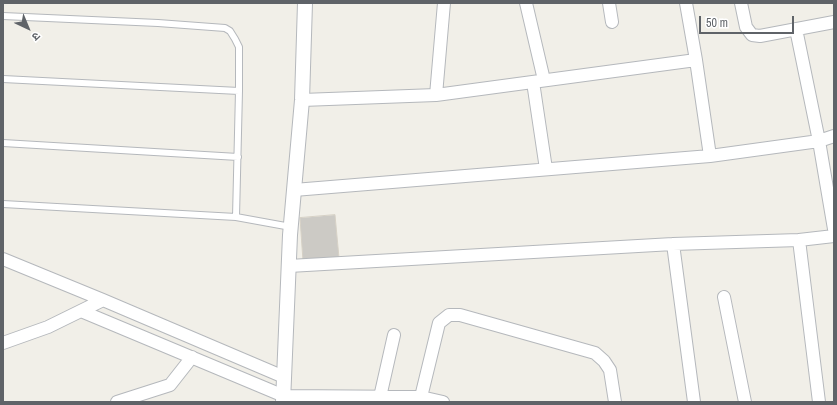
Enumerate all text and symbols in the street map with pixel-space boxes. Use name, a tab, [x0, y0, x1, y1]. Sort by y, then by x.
north arrow	[8, 8, 48, 48]
scale bar	[701, 8, 796, 34]
text: 50 m	[706, 15, 728, 31]
text: उ	[29, 29, 44, 44]

